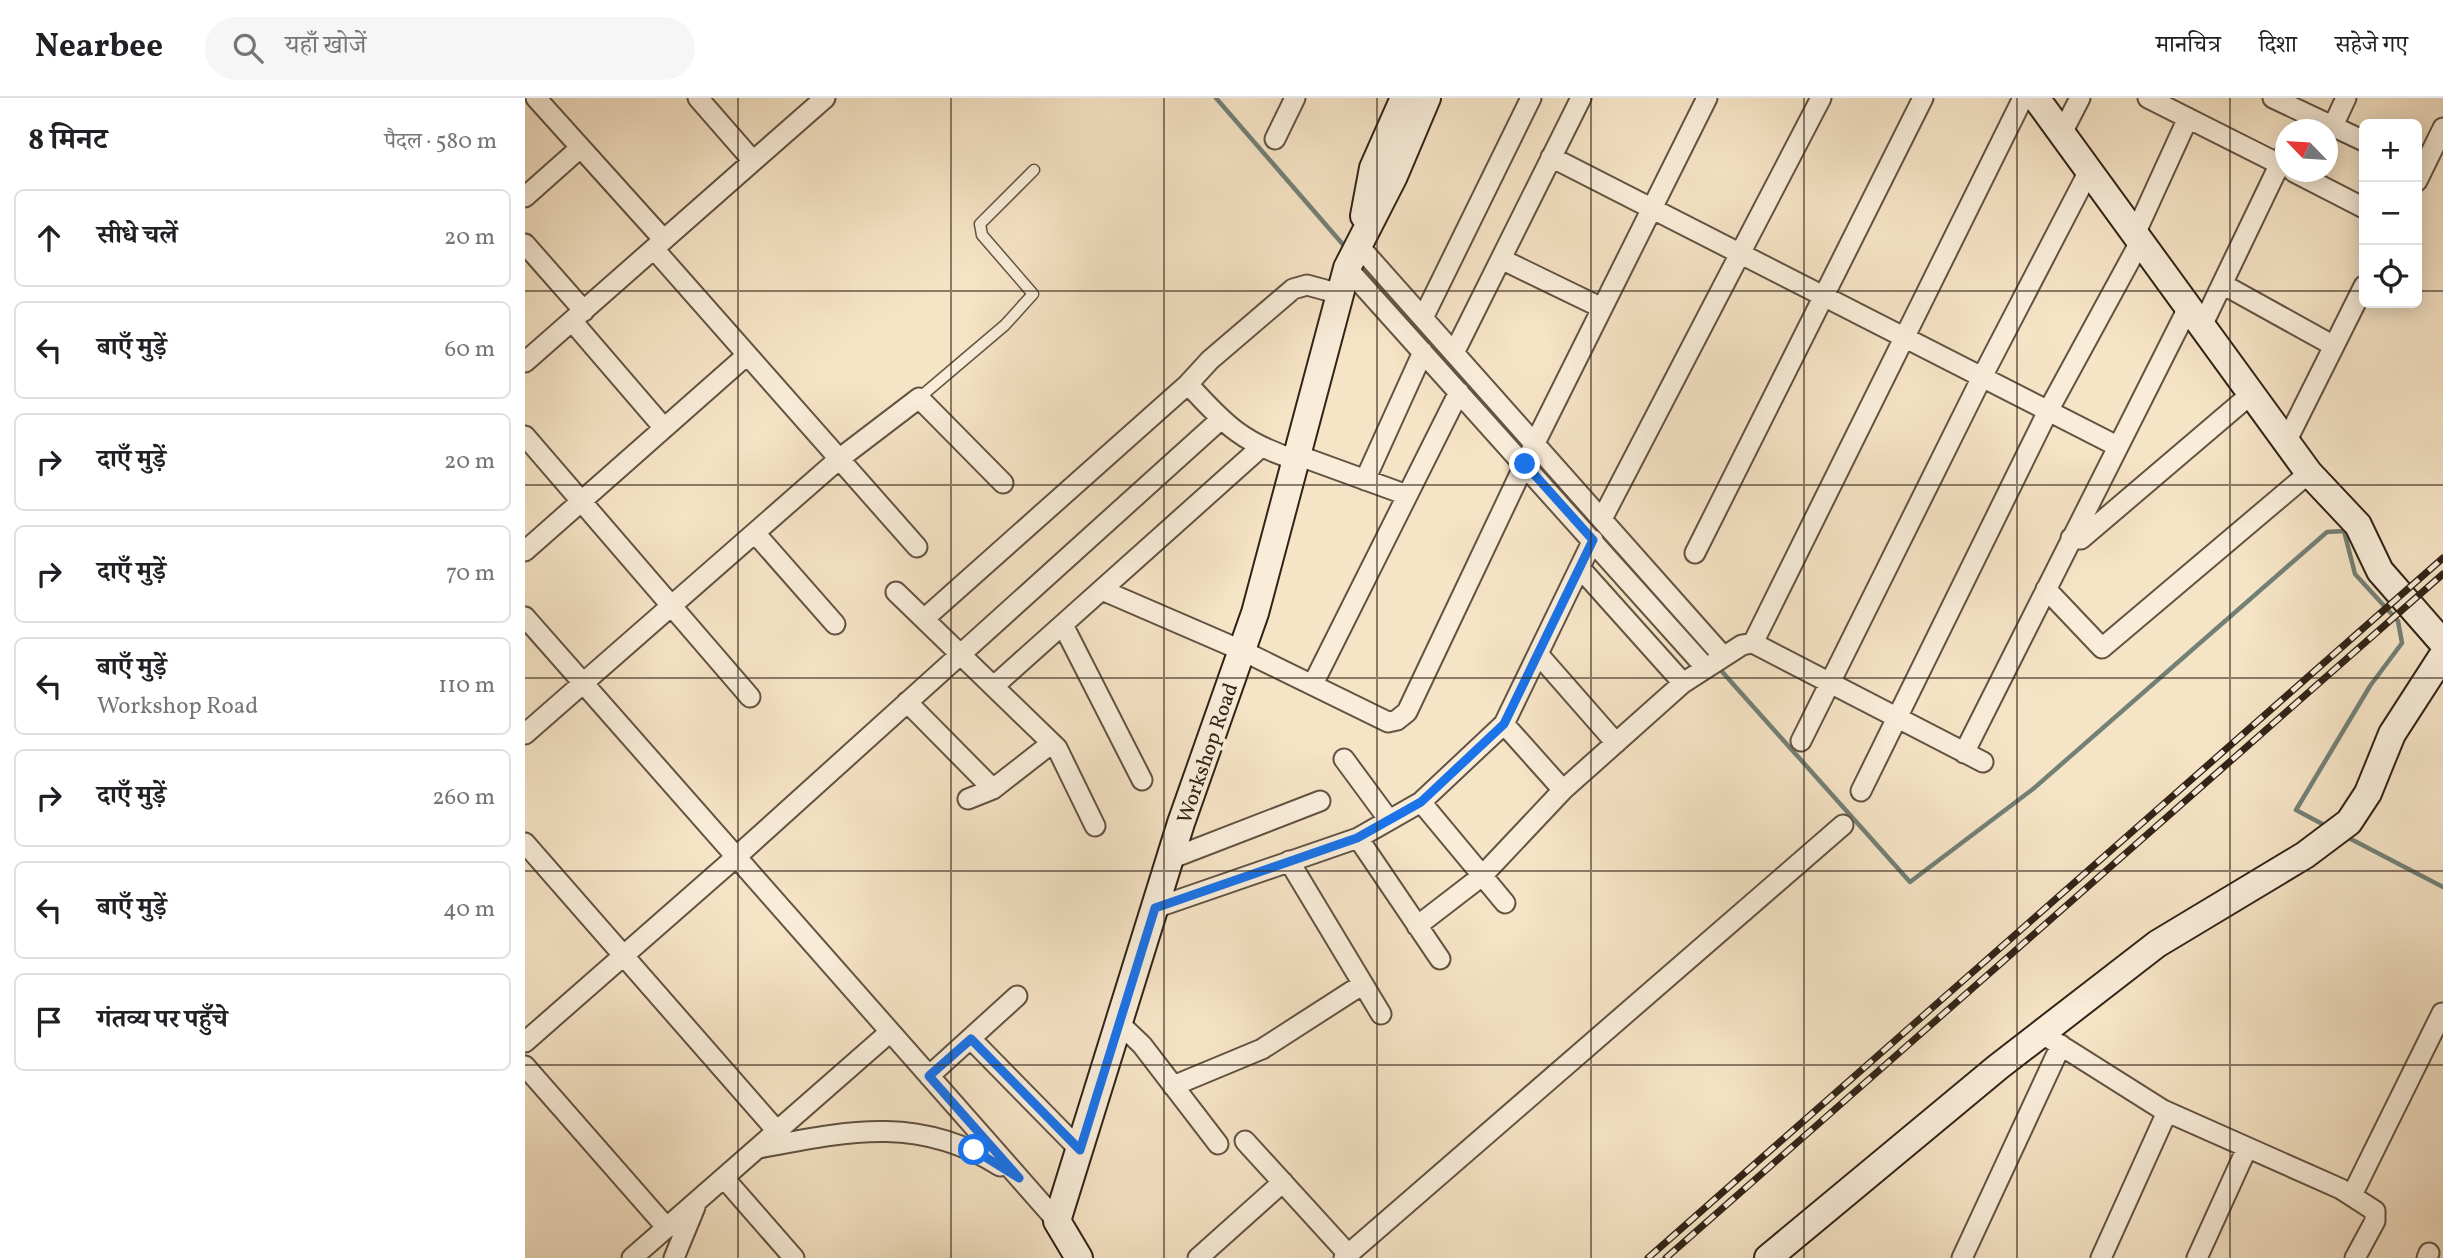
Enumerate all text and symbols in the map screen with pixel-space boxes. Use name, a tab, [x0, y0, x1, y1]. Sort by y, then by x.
search box	[205, 17, 695, 80]
text: Nearbee	[35, 25, 163, 71]
text: यहाँ खोजें	[285, 28, 366, 64]
icon: search	[229, 29, 267, 67]
text: मानचित्र	[2156, 29, 2221, 63]
text: दिशा	[2259, 29, 2297, 63]
text: सहेजे गए	[2335, 29, 2408, 63]
north arrow	[2275, 119, 2338, 182]
map controls	[2359, 119, 2422, 308]
button: +	[2359, 119, 2422, 182]
text: 8 मिनट	[28, 120, 107, 162]
text: पैदल · 580 m	[384, 126, 497, 158]
button: −	[2359, 182, 2422, 245]
text: सीधे चलें	[97, 218, 178, 254]
icon: ahead	[30, 219, 68, 257]
text: 20 m	[444, 222, 495, 254]
button: locate	[2359, 245, 2422, 308]
text: बाएँ मुड़ें	[97, 330, 167, 366]
icon: left	[30, 331, 68, 369]
text: 60 m	[445, 334, 495, 366]
text: दाएँ मुड़ें	[97, 442, 166, 478]
icon: right	[30, 443, 68, 481]
text: 20 m	[444, 446, 495, 478]
route end	[1509, 448, 1540, 479]
text: दाएँ मुड़ें	[97, 554, 166, 590]
icon: right	[30, 555, 68, 593]
text: 70 m	[446, 558, 495, 590]
text: बाएँ मुड़ें	[97, 650, 167, 686]
icon: left	[30, 667, 68, 705]
text: 110 m	[438, 670, 495, 702]
street label: Workshop Road	[1171, 679, 1246, 828]
text: Workshop Road	[97, 691, 258, 723]
text: दाएँ मुड़ें	[97, 778, 166, 814]
icon: right	[30, 779, 68, 817]
text: 260 m	[432, 782, 495, 814]
text: बाएँ मुड़ें	[97, 890, 167, 926]
icon: left	[30, 891, 68, 929]
text: 40 m	[443, 894, 495, 926]
text: गंतव्य पर पहुँचे	[97, 1002, 228, 1038]
icon: arrive	[30, 1003, 68, 1041]
route start	[958, 1134, 989, 1165]

